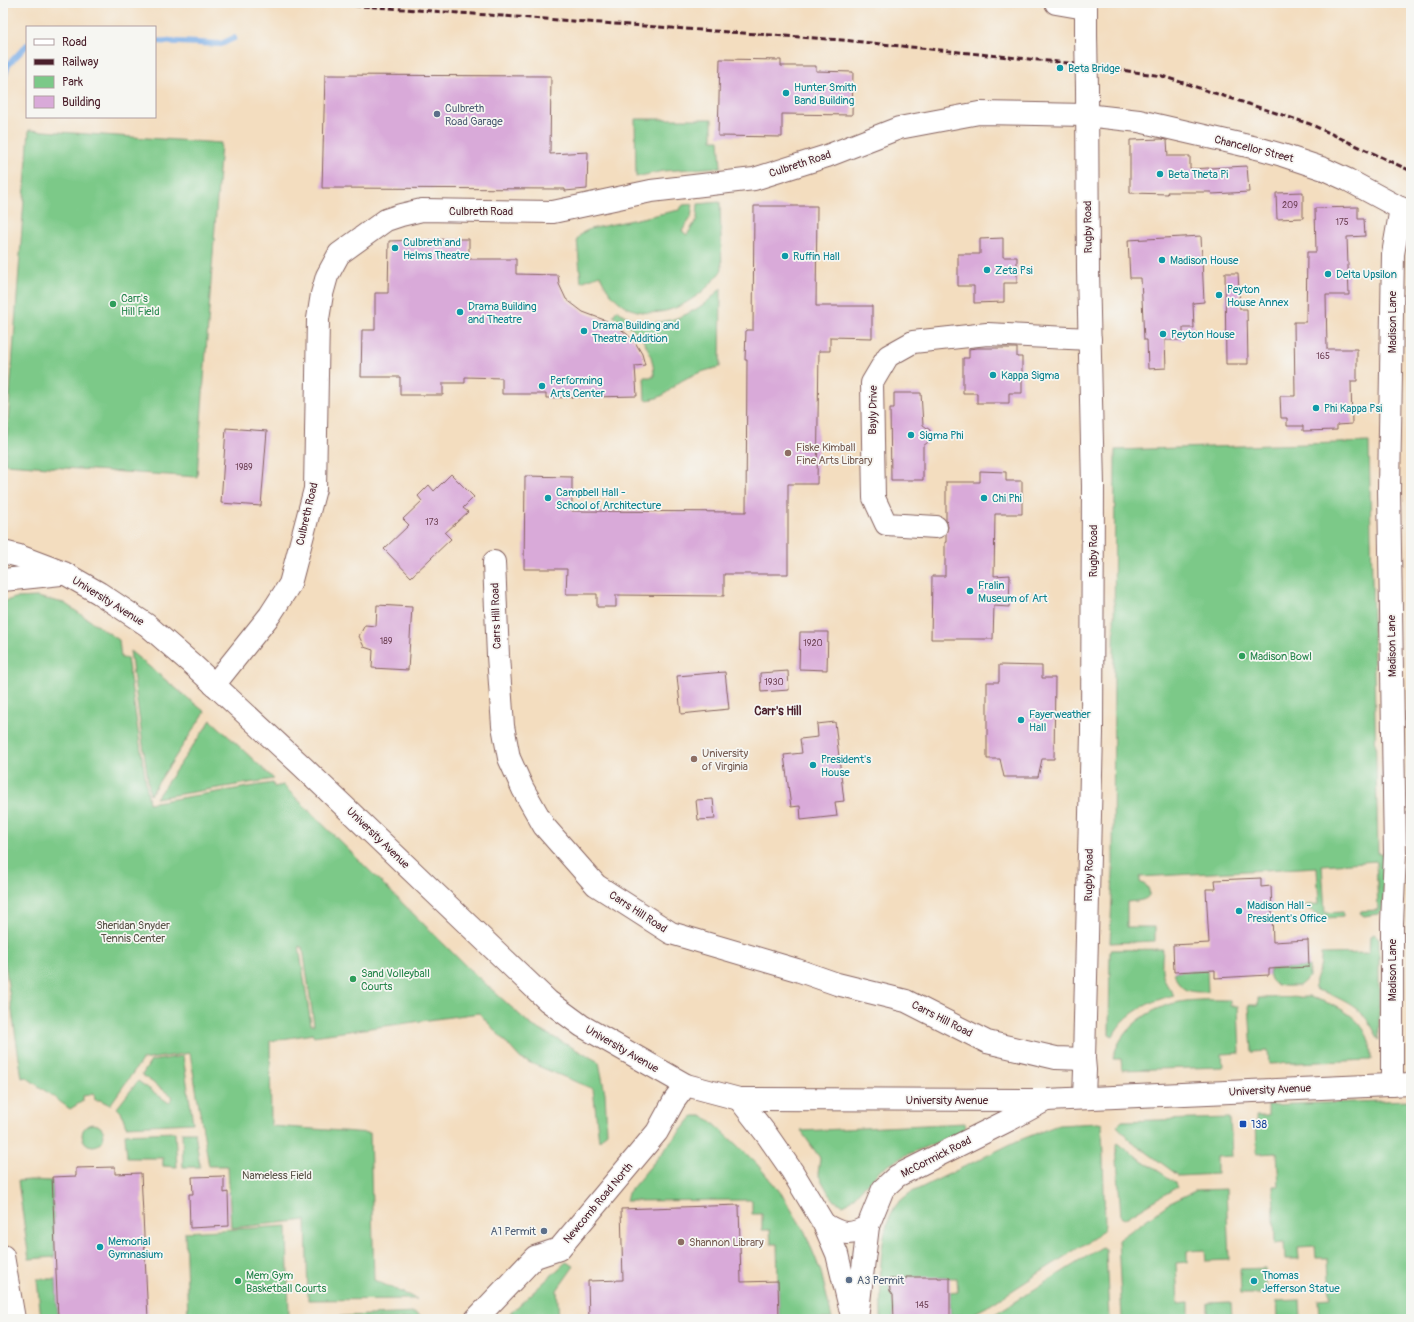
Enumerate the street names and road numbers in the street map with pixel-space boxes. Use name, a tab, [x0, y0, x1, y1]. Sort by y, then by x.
street label: Chancellor Street	[1213, 133, 1296, 165]
street label: Culbreth Road	[767, 148, 833, 180]
street label: Rugby Road	[1081, 201, 1095, 253]
street label: Culbreth Road	[449, 205, 513, 218]
street label: Madison Lane	[1386, 290, 1399, 353]
street label: Bayly Drive	[866, 385, 880, 435]
street label: Culbreth Road	[293, 481, 321, 547]
street label: Rugby Road	[1087, 525, 1100, 577]
street label: University Avenue	[70, 574, 147, 629]
street label: Carrs Hill Road	[488, 583, 504, 649]
street label: Madison Lane	[1385, 614, 1399, 677]
street label: University Avenue	[344, 805, 413, 872]
street label: Rugby Road	[1082, 849, 1096, 901]
street label: Carrs Hill Road	[607, 888, 669, 936]
street label: Madison Lane	[1386, 938, 1399, 1001]
street label: Carrs Hill Road	[909, 998, 975, 1040]
street label: University Avenue	[583, 1023, 661, 1075]
street label: University Avenue	[1229, 1081, 1312, 1099]
street label: University Avenue	[906, 1094, 989, 1107]
street label: McCormick Road	[899, 1134, 973, 1180]
street label: Newcomb Road North	[561, 1160, 635, 1246]

